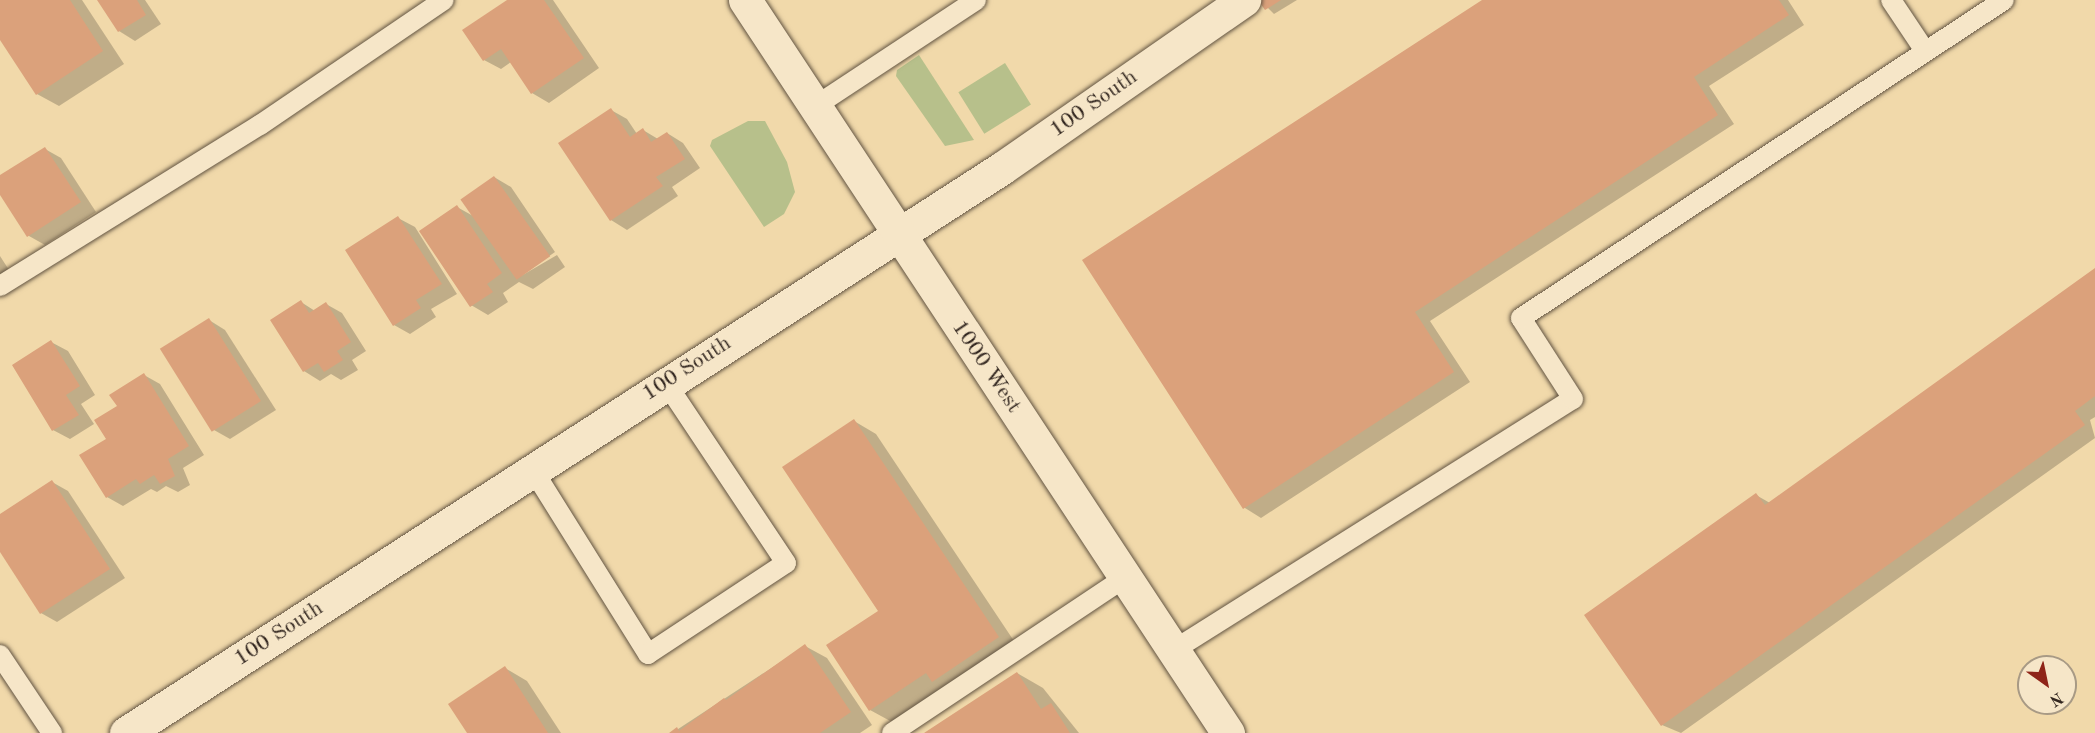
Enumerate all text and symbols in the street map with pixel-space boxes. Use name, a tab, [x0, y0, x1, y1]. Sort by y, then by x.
street label: 100 South	[1045, 64, 1143, 144]
street label: 1000 West	[945, 316, 1027, 418]
street label: 100 South	[638, 331, 736, 407]
street label: 100 South	[230, 596, 328, 672]
north arrow	[2017, 655, 2077, 715]
text: N	[2046, 688, 2065, 708]

